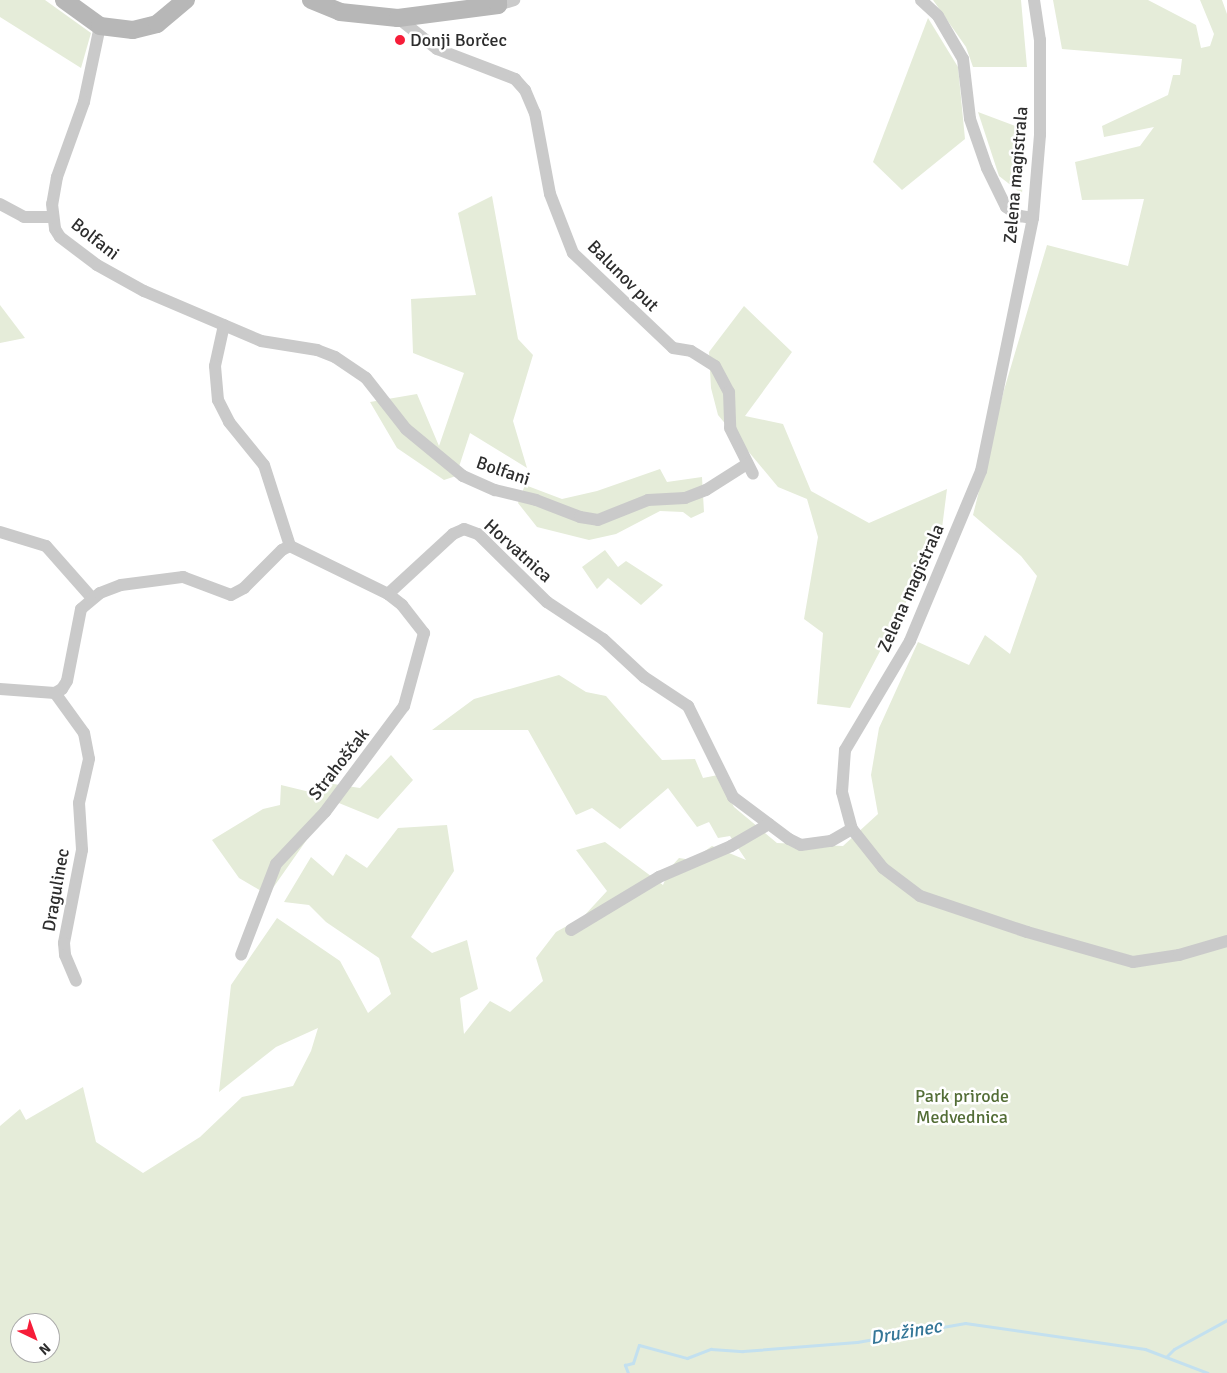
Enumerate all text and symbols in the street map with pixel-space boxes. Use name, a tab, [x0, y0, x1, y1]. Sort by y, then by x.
place label: Donji Borčec	[410, 29, 507, 51]
marker: Donji Borčec	[394, 34, 406, 46]
street label: Zelena magistrala	[999, 106, 1033, 244]
street label: Bolfani	[67, 213, 123, 265]
street label: Balunov put	[583, 236, 663, 316]
street label: Bolfani	[473, 452, 533, 490]
street label: Horvatnica	[479, 515, 557, 587]
street label: Zelena magistrala	[873, 521, 949, 655]
street label: Strahoščak	[304, 724, 374, 804]
street label: Dragulinec	[38, 847, 74, 933]
park label: Park prirode Medvednica	[915, 1086, 1009, 1128]
north arrow	[10, 1313, 60, 1363]
water label: Družinec	[868, 1316, 944, 1350]
text: N	[35, 1339, 54, 1358]

